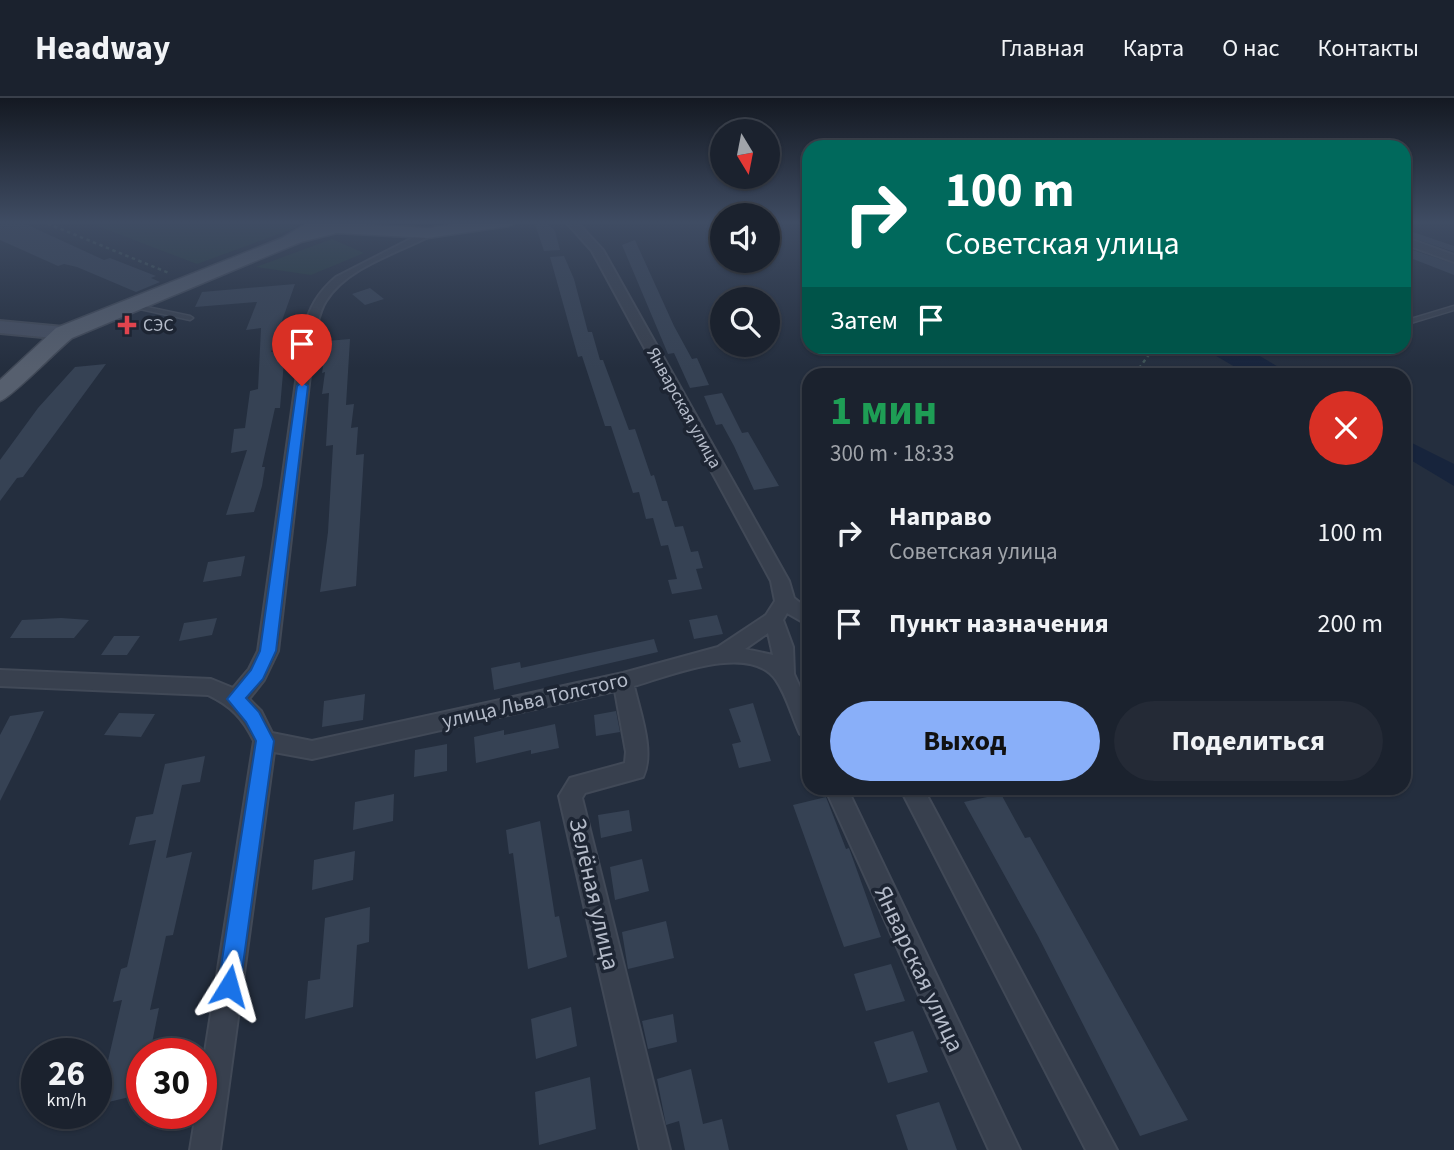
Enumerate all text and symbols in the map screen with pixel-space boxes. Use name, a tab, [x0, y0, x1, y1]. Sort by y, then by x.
text: Headway	[35, 25, 170, 72]
text: Главная	[1000, 31, 1085, 66]
text: Карта	[1123, 31, 1184, 66]
text: О нас	[1222, 31, 1279, 66]
text: Контакты	[1317, 31, 1419, 66]
north arrow	[710, 119, 780, 189]
map controls	[710, 119, 780, 357]
text: 100 m	[945, 156, 1074, 226]
icon: right	[830, 168, 921, 259]
button: sound	[710, 203, 780, 273]
text: Советская улица	[945, 221, 1180, 267]
button: search	[710, 287, 780, 357]
icon: arrive	[912, 301, 950, 339]
text: Затем	[830, 302, 898, 339]
place label: СЭС	[143, 313, 174, 338]
pin	[272, 314, 332, 386]
marker: СЭС	[117, 315, 137, 335]
icon: arrive	[283, 325, 321, 363]
street label: Январская улица	[640, 343, 728, 473]
text: 1 мин	[830, 381, 937, 441]
button: close	[1309, 391, 1383, 465]
text: 300 m · 18:33	[830, 437, 954, 470]
text: Направо	[889, 498, 992, 535]
icon: right	[830, 514, 868, 552]
text: 100 m	[1317, 514, 1383, 551]
text: Советская улица	[889, 535, 1058, 568]
icon: arrive	[830, 605, 868, 643]
text: Пункт назначения	[889, 605, 1109, 642]
text: 200 m	[1317, 605, 1383, 642]
street label: улица Льва Толстого	[439, 664, 631, 736]
button: Выход	[830, 701, 1100, 781]
button: Поделиться	[1114, 701, 1383, 781]
street label: Зелёная улица	[559, 814, 629, 974]
street label: Январская улица	[865, 880, 973, 1058]
position arrow	[192, 949, 266, 1023]
speed limit sign: 30	[126, 1038, 217, 1129]
text: 26	[48, 1049, 85, 1099]
text: km/h	[47, 1088, 86, 1113]

